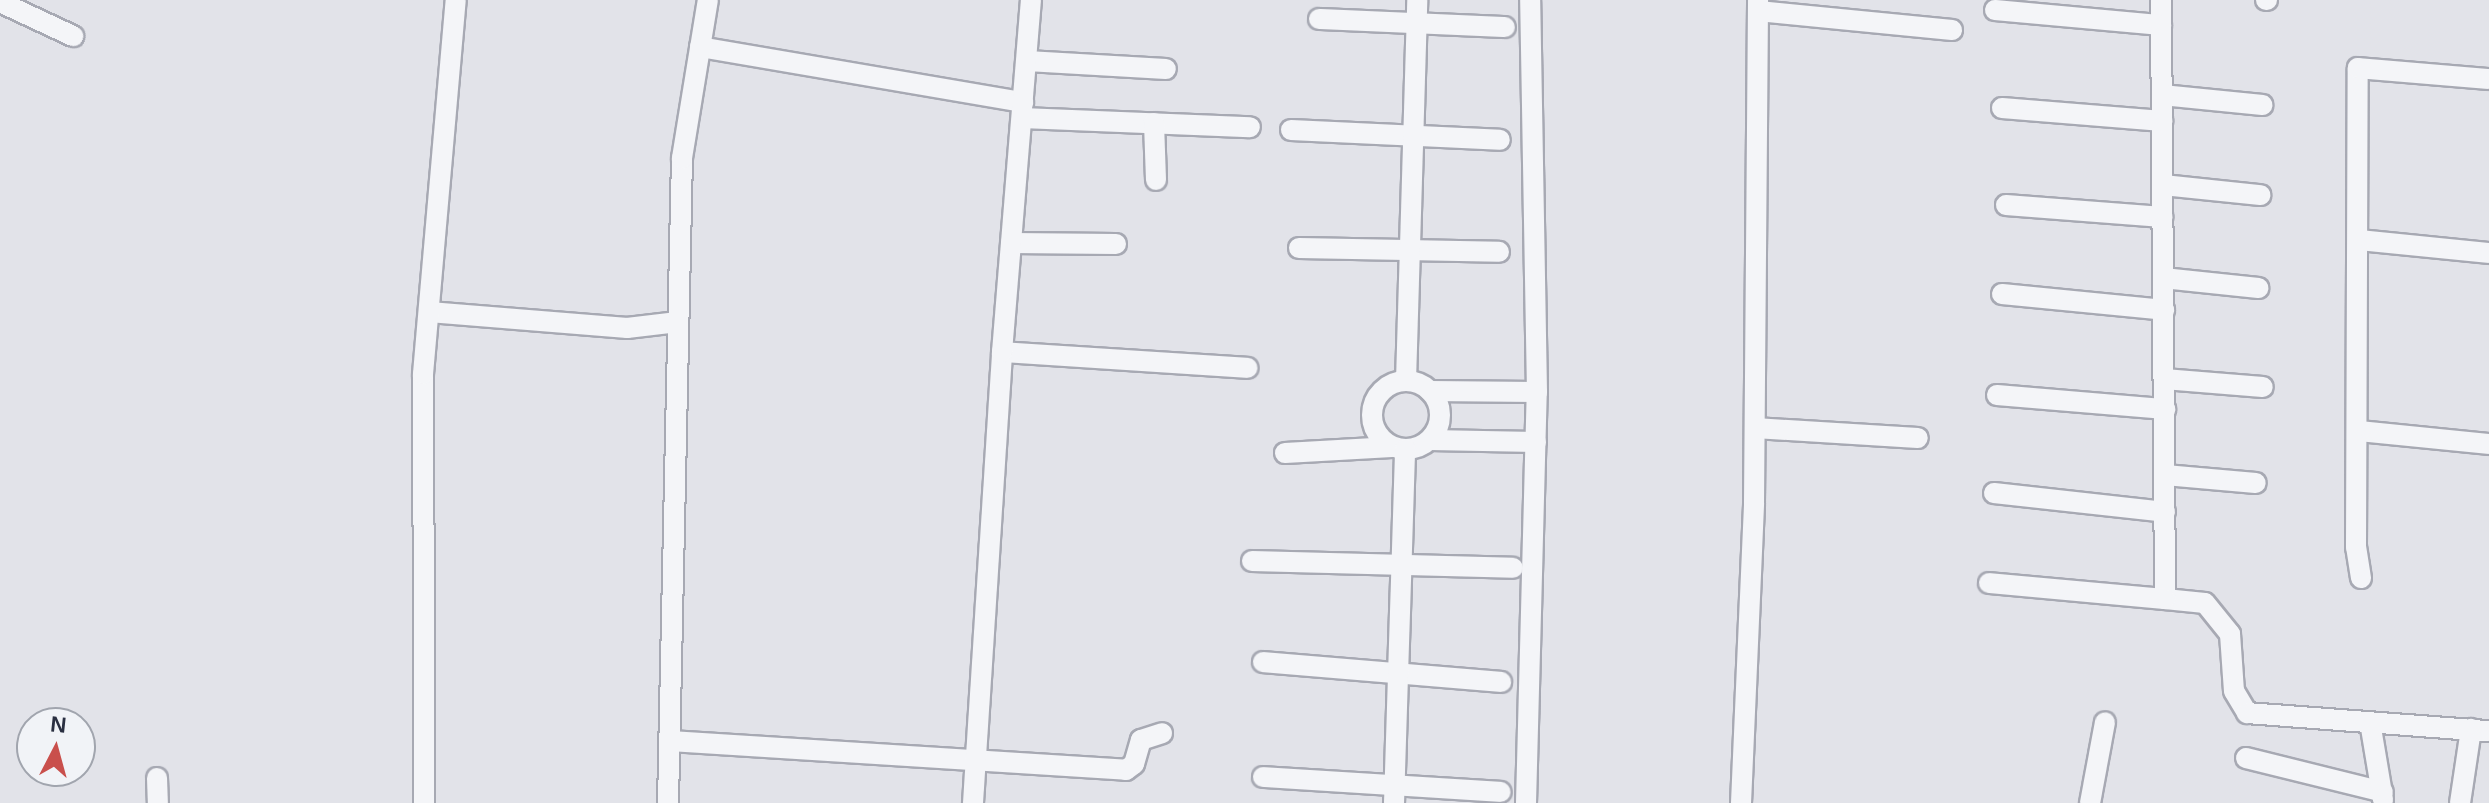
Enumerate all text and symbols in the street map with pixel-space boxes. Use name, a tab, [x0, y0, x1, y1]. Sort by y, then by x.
north arrow	[16, 707, 96, 787]
text: N	[49, 711, 68, 738]

